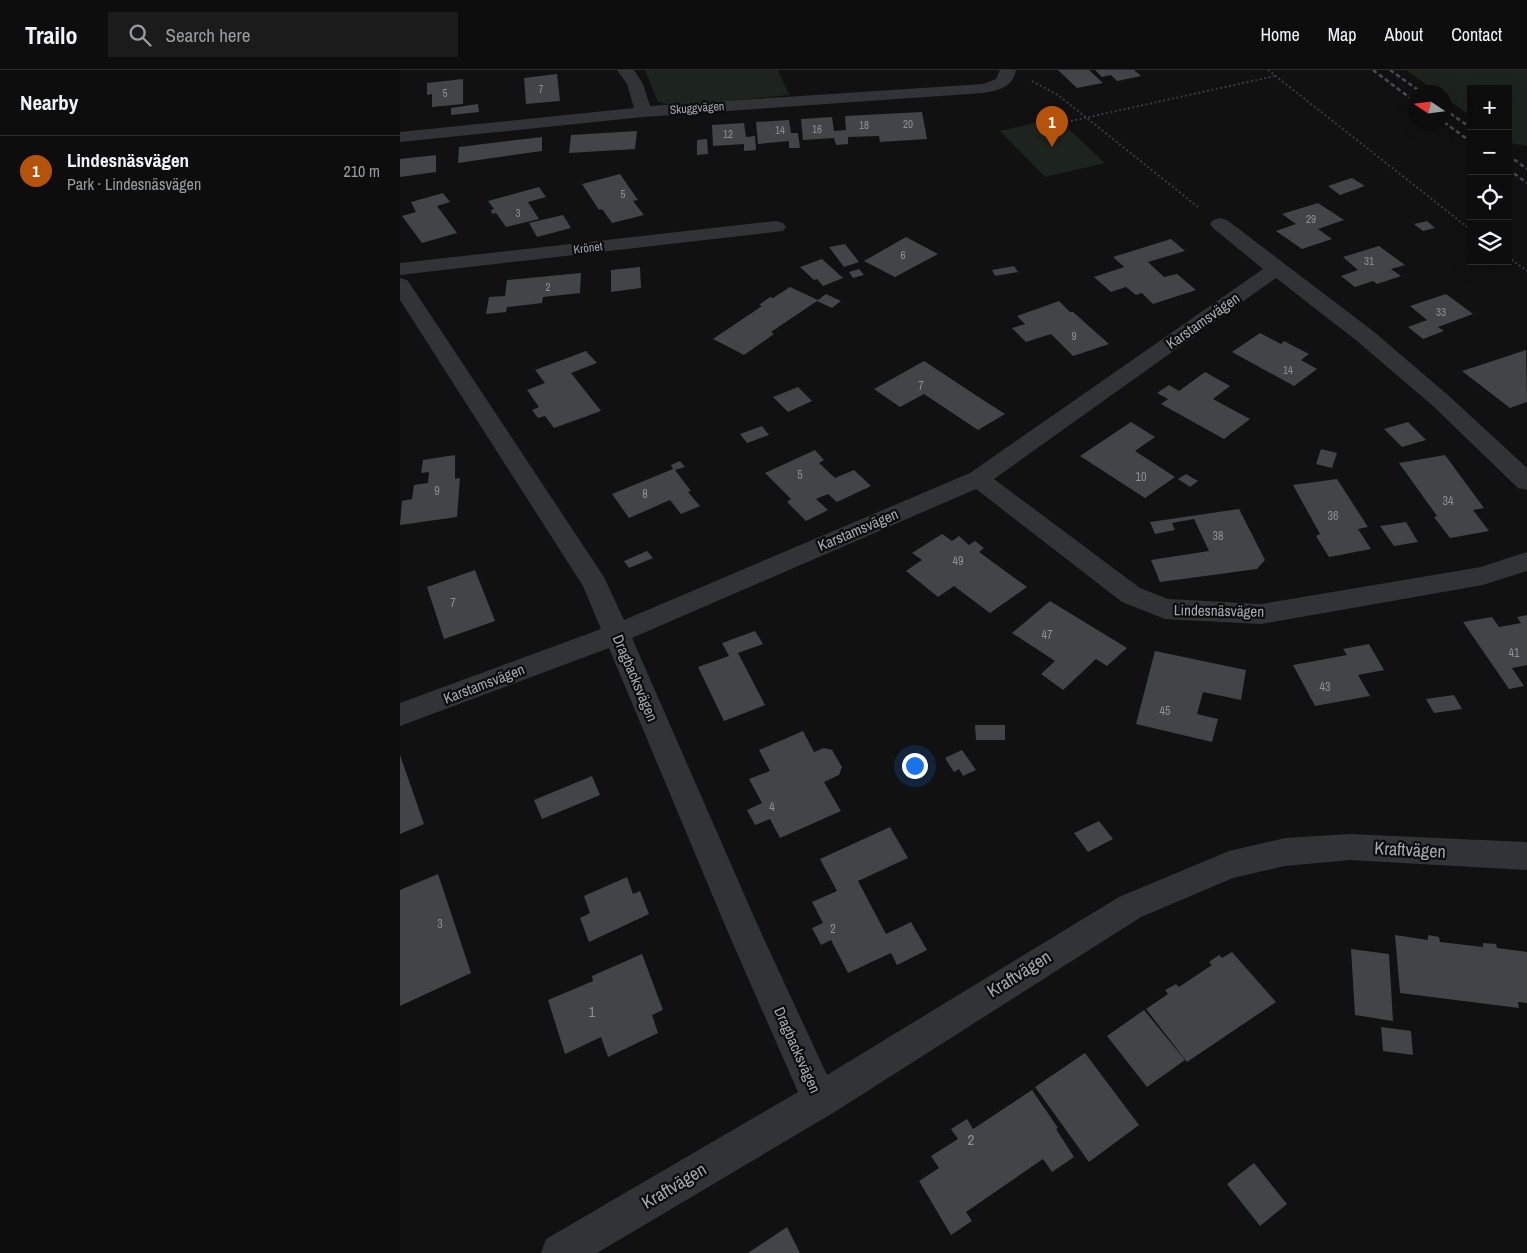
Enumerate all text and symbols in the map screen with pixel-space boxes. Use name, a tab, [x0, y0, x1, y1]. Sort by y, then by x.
search box	[108, 12, 458, 57]
text: Trailo	[25, 19, 78, 51]
icon: search	[126, 21, 154, 49]
text: Search here	[166, 22, 250, 48]
text: Home	[1260, 22, 1300, 47]
text: Map	[1328, 22, 1357, 47]
text: About	[1385, 22, 1423, 47]
text: Contact	[1451, 22, 1502, 47]
house number: 7	[538, 82, 544, 96]
north arrow	[1407, 85, 1452, 130]
map controls	[1467, 85, 1512, 265]
button: +	[1467, 85, 1512, 130]
house number: 5	[442, 86, 448, 100]
text: Nearby	[20, 88, 78, 117]
street label: Skuggvägen	[669, 98, 725, 118]
pin: 1	[1036, 106, 1068, 147]
house number: 20	[903, 117, 913, 131]
house number: 18	[859, 118, 869, 132]
house number: 16	[812, 122, 822, 136]
house number: 14	[775, 123, 785, 137]
house number: 12	[723, 127, 733, 141]
button: −	[1467, 130, 1512, 175]
text: Lindesnäsvägen	[67, 147, 189, 173]
text: 1	[32, 160, 40, 182]
text: 210 m	[344, 160, 380, 182]
text: Park · Lindesnäsvägen	[67, 173, 201, 195]
button: locate	[1467, 175, 1512, 220]
house number: 5	[620, 187, 626, 201]
house number: 3	[515, 206, 521, 220]
house number: 29	[1306, 212, 1316, 226]
button: layers	[1467, 220, 1512, 265]
street label: Krönet	[573, 238, 604, 258]
house number: 6	[900, 248, 906, 262]
house number: 31	[1364, 254, 1374, 268]
house number: 2	[545, 280, 551, 294]
street label: Karstamsvägen	[1162, 287, 1244, 354]
house number: 33	[1436, 305, 1446, 319]
house number: 9	[1071, 329, 1077, 343]
house number: 14	[1283, 363, 1293, 377]
house number: 7	[918, 378, 924, 394]
house number: 5	[797, 467, 803, 483]
house number: 10	[1136, 469, 1146, 485]
house number: 9	[434, 483, 440, 499]
house number: 8	[642, 486, 648, 502]
house number: 34	[1443, 493, 1454, 509]
street label: Karstamsvägen	[814, 503, 901, 556]
house number: 36	[1328, 508, 1338, 524]
house number: 38	[1213, 528, 1223, 544]
house number: 49	[953, 553, 963, 569]
house number: 7	[450, 595, 456, 611]
street label: Lindesnäsvägen	[1174, 599, 1264, 622]
house number: 47	[1042, 627, 1053, 643]
street label: Dragbacksvägen	[608, 631, 663, 724]
house number: 41	[1509, 645, 1520, 661]
street label: Karstamsvägen	[440, 658, 527, 709]
house number: 43	[1320, 679, 1330, 695]
house number: 45	[1160, 703, 1171, 719]
your location	[902, 753, 928, 779]
house number: 4	[769, 799, 775, 815]
street label: Kraftvägen	[1374, 835, 1446, 864]
house number: 3	[437, 916, 443, 932]
house number: 2	[830, 921, 836, 937]
street label: Kraftvägen	[982, 944, 1056, 1003]
house number: 1	[589, 1001, 596, 1022]
street label: Dragbacksvägen	[769, 1003, 826, 1096]
house number: 2	[968, 1129, 975, 1150]
street label: Kraftvägen	[637, 1156, 711, 1215]

